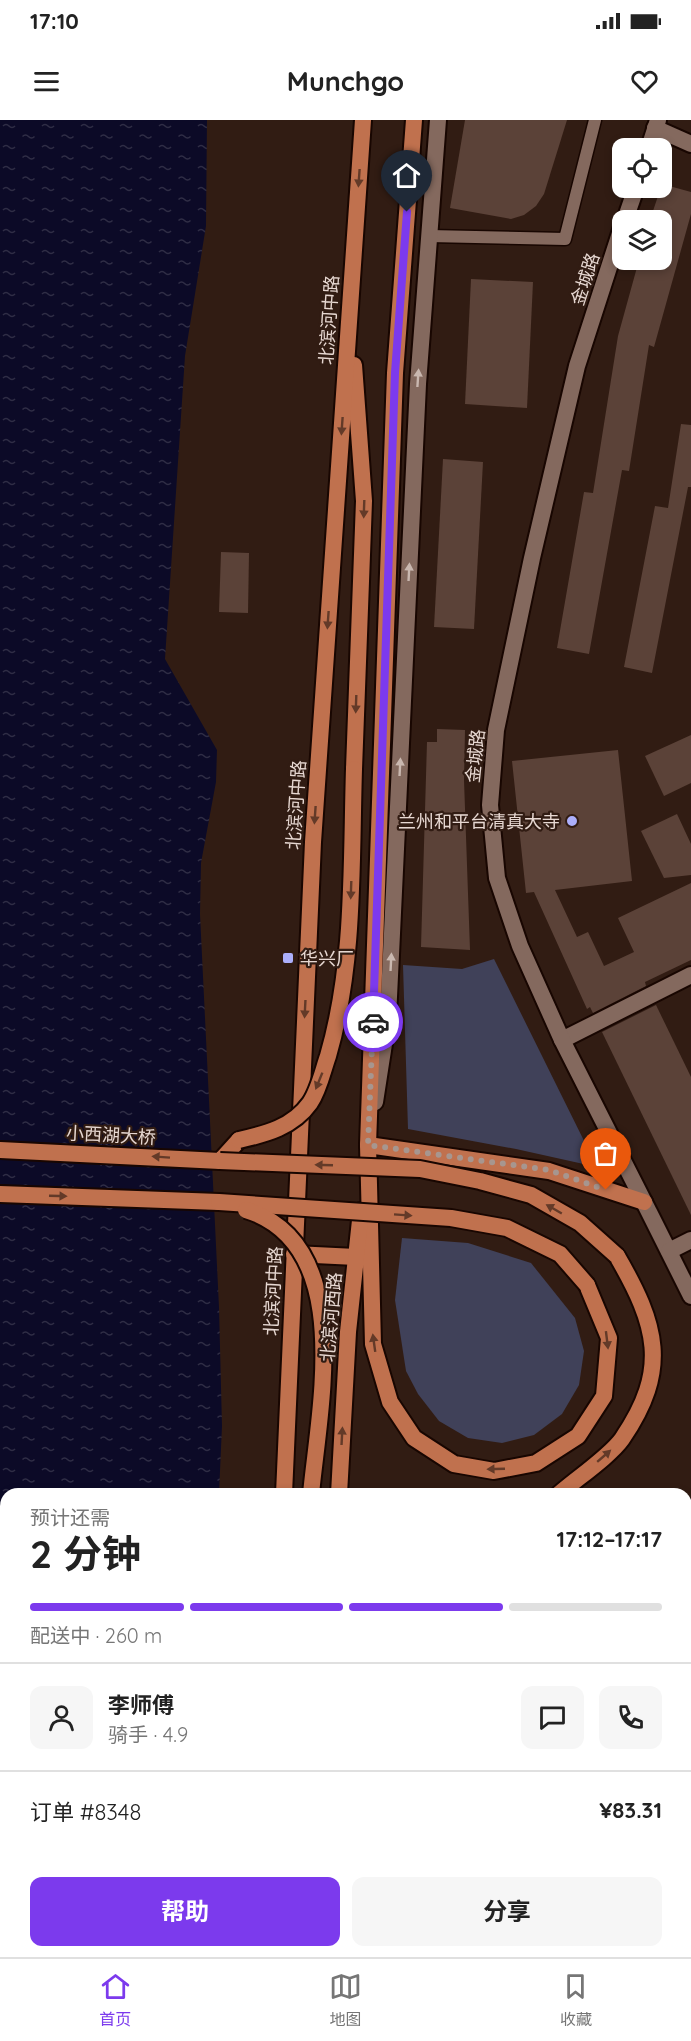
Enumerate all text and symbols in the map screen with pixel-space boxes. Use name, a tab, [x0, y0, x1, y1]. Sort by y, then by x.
text: 17:10	[30, 7, 79, 35]
text: Munchgo	[287, 64, 404, 98]
icon: menu	[30, 65, 63, 98]
icon: heart	[628, 65, 661, 98]
map controls	[612, 138, 672, 270]
button: locate	[612, 138, 672, 198]
pin	[381, 150, 432, 212]
icon: home	[390, 159, 423, 192]
one-way arrow	[354, 169, 364, 188]
button: layers	[612, 210, 672, 270]
street label: 金城路	[566, 250, 604, 308]
street label: 北滨河中路	[314, 274, 344, 366]
one-way arrow	[414, 368, 423, 387]
one-way arrow	[337, 416, 346, 435]
one-way arrow	[359, 500, 368, 519]
one-way arrow	[405, 563, 414, 582]
one-way arrow	[323, 611, 333, 630]
one-way arrow	[352, 695, 361, 714]
street label: 金城路	[461, 728, 489, 784]
one-way arrow	[396, 758, 405, 777]
street label: 北滨河中路	[281, 759, 311, 851]
one-way arrow	[310, 805, 319, 824]
place label: 兰州和平台清真大寺	[398, 810, 560, 833]
marker: 兰州和平台清真大寺	[565, 814, 579, 828]
one-way arrow	[346, 881, 355, 900]
place label: 华兴厂	[300, 947, 354, 970]
marker: 华兴厂	[281, 951, 295, 965]
one-way arrow	[386, 953, 395, 972]
courier	[343, 992, 403, 1052]
one-way arrow	[301, 1000, 310, 1019]
icon: car	[357, 1006, 390, 1039]
one-way arrow	[314, 1073, 324, 1091]
street label: 小西湖大桥	[65, 1121, 157, 1149]
pin	[580, 1128, 631, 1190]
icon: bag	[589, 1137, 622, 1170]
one-way arrow	[152, 1152, 171, 1161]
one-way arrow	[314, 1161, 333, 1170]
one-way arrow	[49, 1192, 68, 1201]
one-way arrow	[546, 1203, 562, 1214]
one-way arrow	[394, 1210, 413, 1219]
street label: 北滨河中路	[259, 1245, 287, 1337]
street label: 北滨河西路	[316, 1271, 346, 1363]
one-way arrow	[602, 1331, 611, 1350]
one-way arrow	[369, 1334, 378, 1353]
one-way arrow	[337, 1426, 347, 1445]
one-way arrow	[596, 1449, 611, 1463]
one-way arrow	[487, 1465, 506, 1474]
text: 预计还需	[30, 1505, 110, 1530]
text: 17:12–17:17	[557, 1525, 662, 1553]
text: 2 分钟	[30, 1529, 141, 1578]
text: 配送中 · 260 m	[30, 1623, 162, 1648]
button: person	[30, 1686, 93, 1749]
button: chat	[521, 1686, 584, 1749]
button: phone	[599, 1686, 662, 1749]
text: 李师傅	[108, 1691, 174, 1719]
text: 骑手 · 4.9	[108, 1722, 188, 1747]
text: ¥83.31	[599, 1796, 662, 1824]
text: 订单 #8348	[30, 1798, 141, 1826]
button: 帮助	[30, 1877, 340, 1946]
button: 分享	[352, 1877, 662, 1946]
tab: 首页	[99, 1970, 132, 2030]
tab: 地图	[329, 1970, 362, 2030]
tab: 收藏	[559, 1970, 592, 2030]

